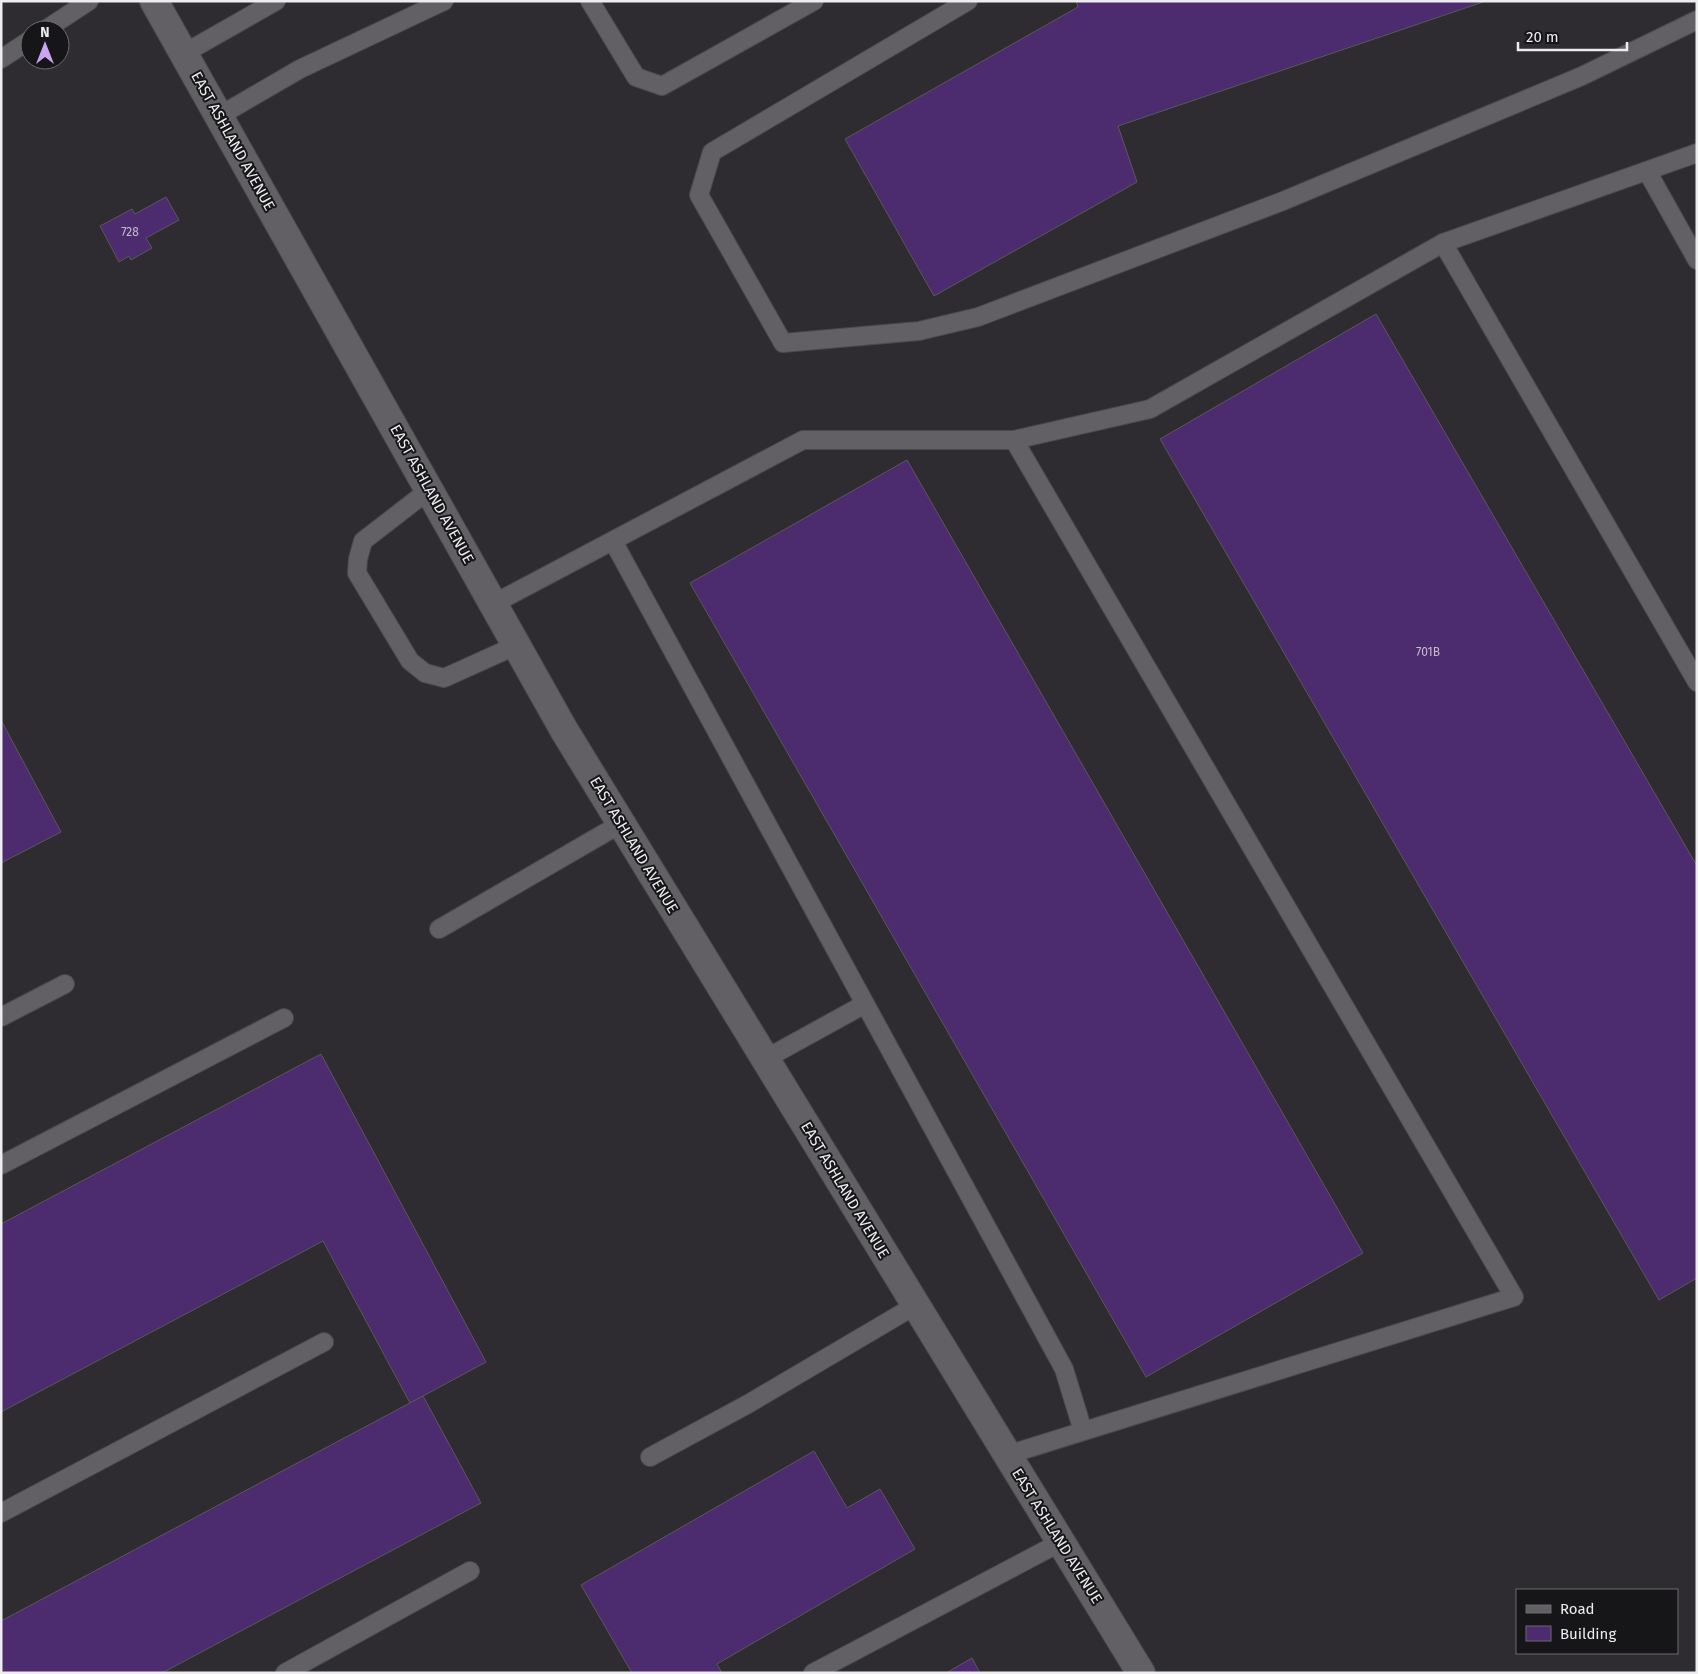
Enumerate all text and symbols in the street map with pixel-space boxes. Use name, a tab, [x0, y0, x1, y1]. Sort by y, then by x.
north arrow	[20, 20, 70, 70]
scale bar	[1518, 20, 1627, 52]
text: N	[40, 24, 50, 41]
text: 20 m	[1526, 28, 1559, 46]
street label: EAST ASHLAND AVENUE	[187, 68, 279, 214]
house number: 728	[121, 225, 139, 239]
street label: EAST ASHLAND AVENUE	[386, 421, 478, 567]
house number: 701B	[1416, 645, 1440, 659]
street label: EAST ASHLAND AVENUE	[586, 773, 682, 917]
street label: EAST ASHLAND AVENUE	[797, 1118, 893, 1262]
street label: EAST ASHLAND AVENUE	[1008, 1465, 1106, 1607]
legend	[1516, 1589, 1678, 1654]
text: Road	[1560, 1600, 1595, 1618]
text: Building	[1560, 1625, 1616, 1643]

